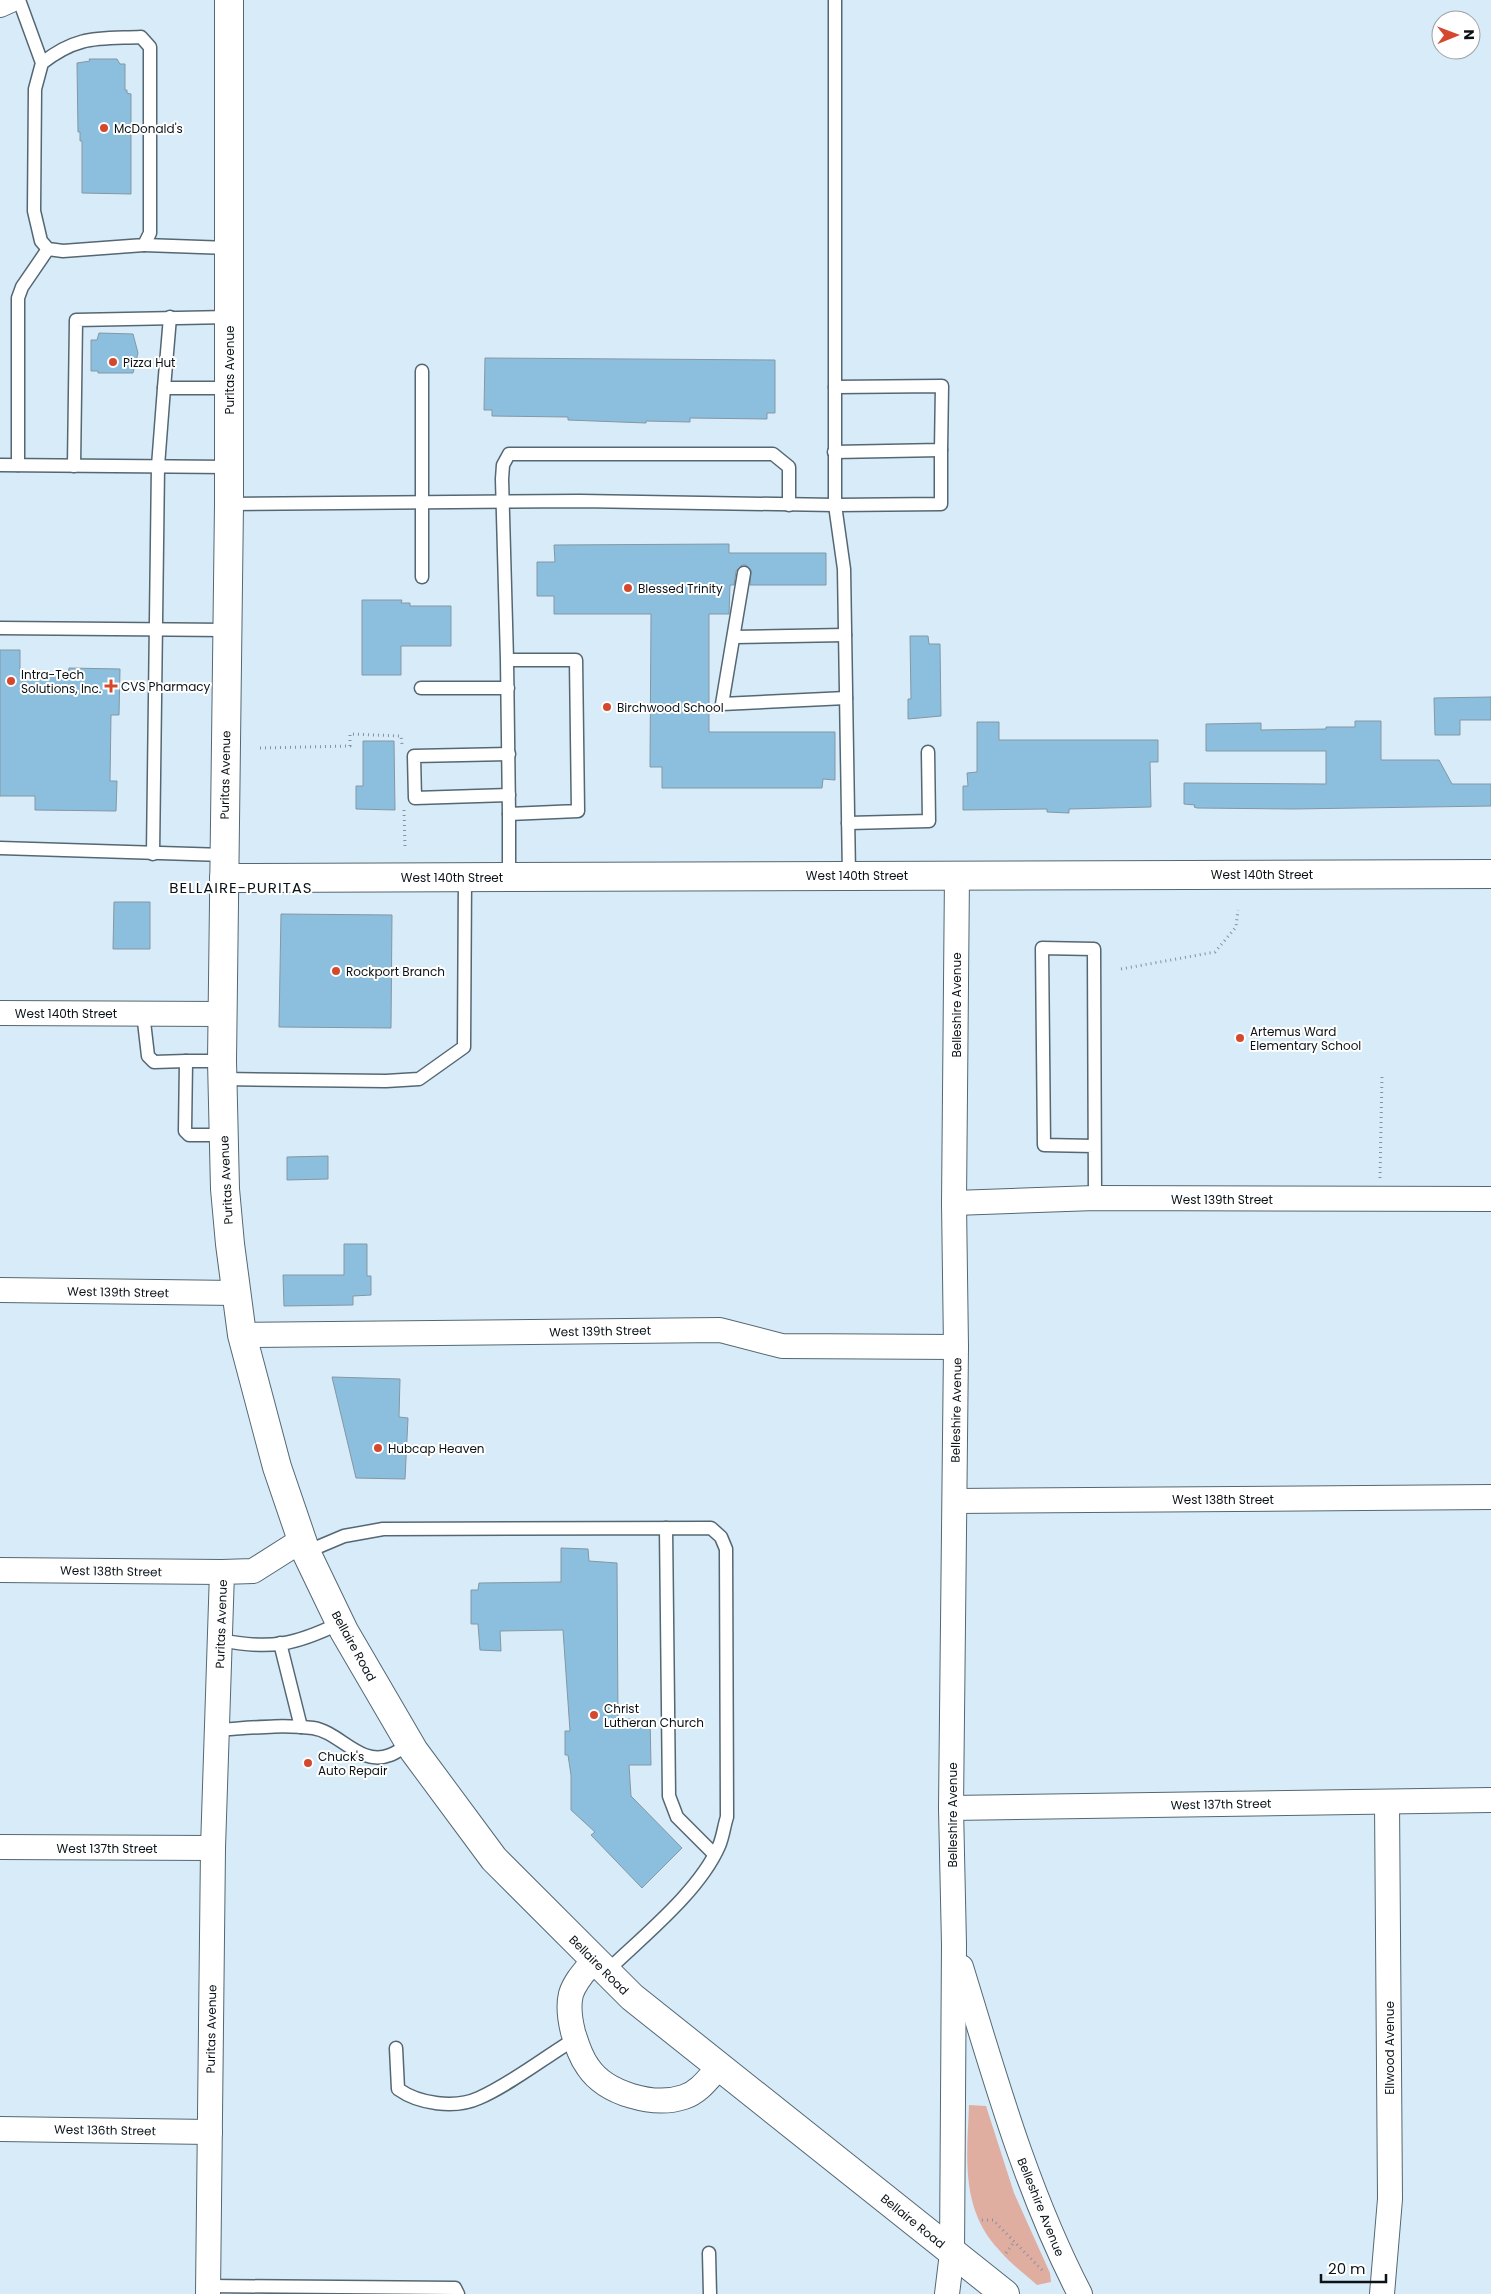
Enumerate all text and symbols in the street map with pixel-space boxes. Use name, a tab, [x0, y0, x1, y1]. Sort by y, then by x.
north arrow	[1431, 10, 1481, 60]
text: N	[1459, 29, 1479, 40]
place label: McDonald's	[114, 120, 183, 137]
marker: McDonald's	[98, 122, 110, 134]
street label: Puritas Avenue	[221, 325, 238, 415]
place label: Pizza Hut	[123, 354, 176, 371]
marker: Pizza Hut	[107, 356, 119, 368]
place label: Blessed Trinity	[638, 580, 723, 597]
marker: Blessed Trinity	[622, 582, 634, 594]
place label: Intra-Tech Solutions, Inc.	[21, 666, 101, 697]
marker: Intra-Tech Solutions, Inc.	[5, 675, 17, 687]
place label: CVS Pharmacy	[121, 678, 211, 695]
marker: CVS Pharmacy	[105, 680, 117, 692]
place label: Birchwood School	[617, 699, 724, 716]
marker: Birchwood School	[601, 701, 613, 713]
street label: Puritas Avenue	[216, 730, 234, 820]
street label: West 140th Street	[1211, 866, 1313, 883]
street label: West 140th Street	[806, 867, 908, 884]
street label: West 140th Street	[401, 869, 503, 886]
district label: BELLAIRE-PURITAS	[169, 877, 313, 898]
street label: Belleshire Avenue	[948, 952, 965, 1058]
place label: Rockport Branch	[346, 963, 445, 980]
marker: Rockport Branch	[330, 965, 342, 977]
street label: West 140th Street	[15, 1005, 117, 1022]
place label: Artemus Ward Elementary School	[1250, 1023, 1361, 1054]
marker: Artemus Ward Elementary School	[1234, 1032, 1246, 1044]
street label: Puritas Avenue	[215, 1135, 237, 1225]
street label: West 139th Street	[1171, 1191, 1273, 1208]
street label: West 139th Street	[67, 1283, 169, 1301]
street label: West 139th Street	[549, 1322, 651, 1340]
street label: Belleshire Avenue	[947, 1357, 965, 1463]
place label: Hubcap Heaven	[388, 1440, 485, 1457]
marker: Hubcap Heaven	[372, 1442, 384, 1454]
street label: West 138th Street	[1172, 1491, 1274, 1508]
street label: West 138th Street	[60, 1562, 162, 1580]
street label: Puritas Avenue	[211, 1579, 231, 1669]
street label: Bellaire Road	[328, 1608, 380, 1684]
place label: Christ Lutheran Church	[604, 1700, 704, 1731]
marker: Christ Lutheran Church	[588, 1709, 600, 1721]
place label: Chuck's Auto Repair	[318, 1748, 388, 1779]
marker: Chuck's Auto Repair	[302, 1757, 314, 1769]
street label: Belleshire Avenue	[944, 1762, 961, 1868]
street label: West 137th Street	[1170, 1795, 1272, 1813]
street label: West 137th Street	[57, 1840, 157, 1857]
street label: Bellaire Road	[565, 1931, 633, 1999]
street label: Puritas Avenue	[202, 1984, 220, 2074]
street label: Ellwood Avenue	[1381, 2001, 1398, 2095]
street label: West 136th Street	[54, 2121, 156, 2139]
street label: Belleshire Avenue	[1013, 2155, 1069, 2259]
street label: Bellaire Road	[877, 2190, 949, 2252]
scale bar	[1321, 2252, 1386, 2284]
text: 20 m	[1328, 2258, 1366, 2279]

